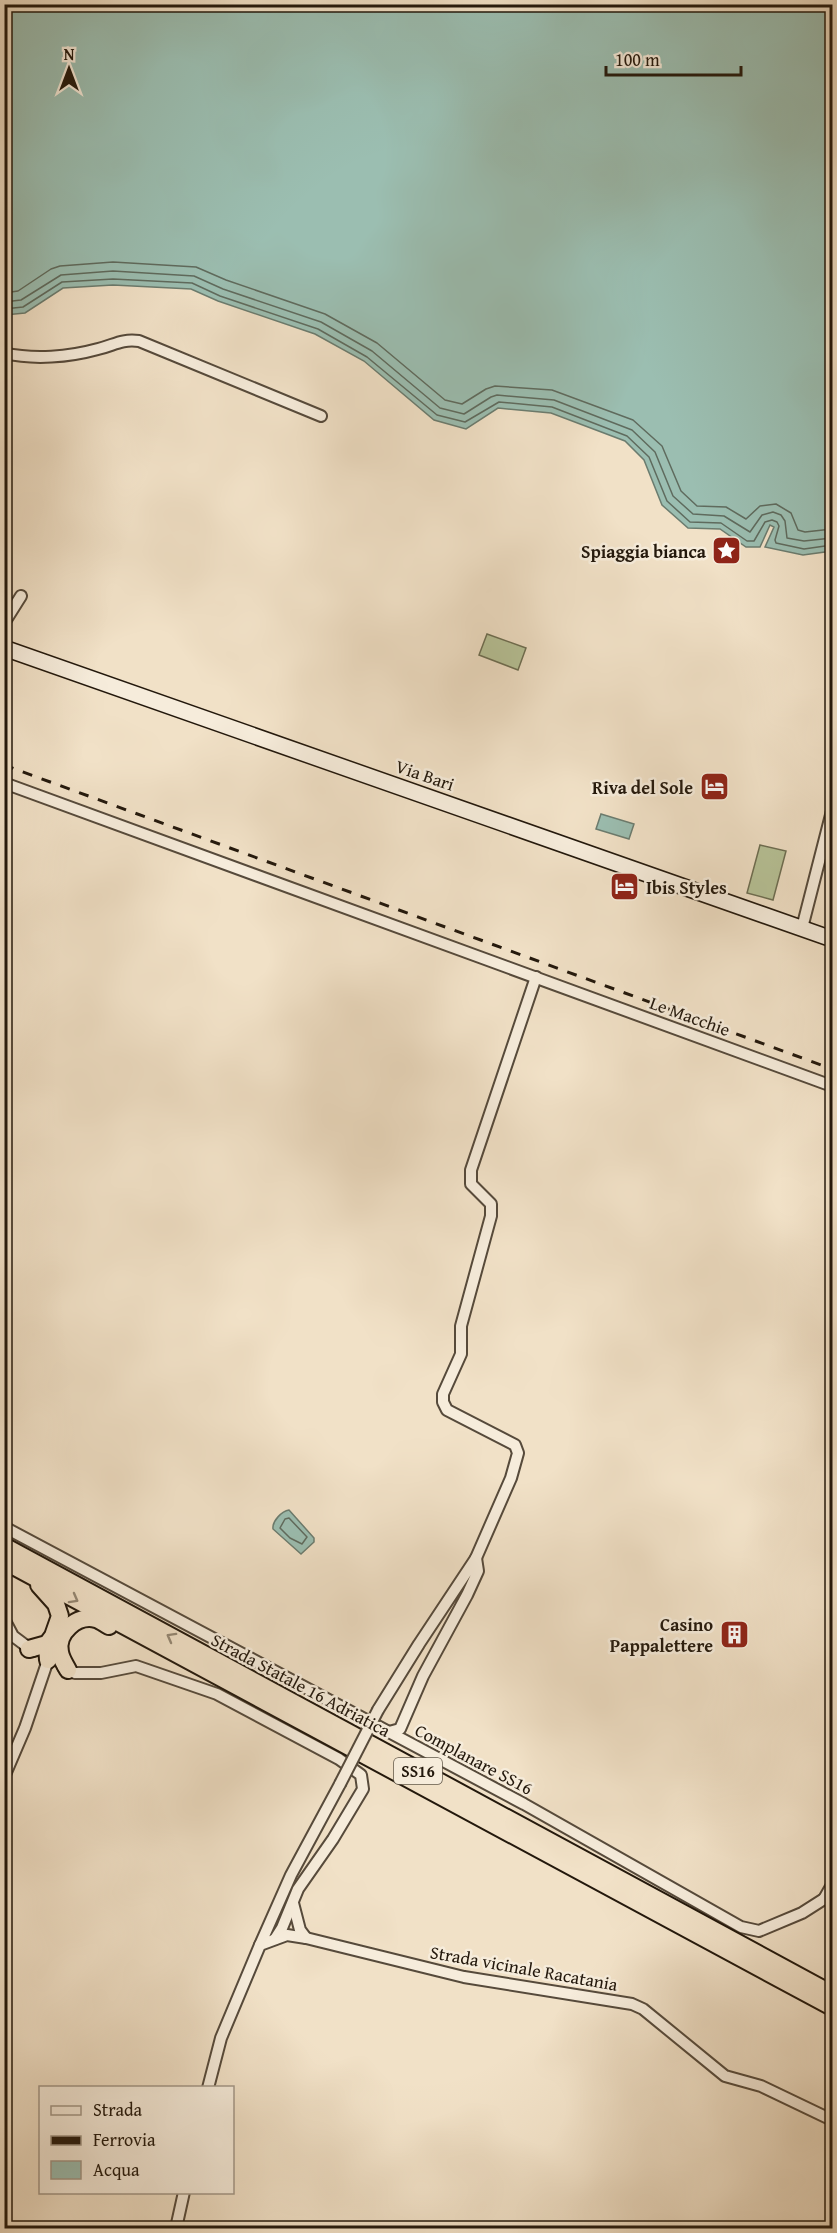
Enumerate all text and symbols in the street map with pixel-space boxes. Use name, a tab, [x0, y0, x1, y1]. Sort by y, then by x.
north arrow	[39, 39, 99, 99]
scale bar	[606, 39, 741, 77]
text: N	[64, 42, 75, 66]
text: 100 m	[615, 46, 660, 73]
place icon: Spiaggia bianca	[711, 535, 743, 567]
place label: Spiaggia bianca	[581, 538, 707, 565]
street label: Via Bari	[392, 752, 458, 798]
hotel icon: Riva del Sole	[698, 771, 730, 803]
place label: Riva del Sole	[592, 774, 693, 801]
hotel icon: Ibis Styles	[609, 871, 641, 903]
place label: Ibis Styles	[646, 874, 727, 901]
street label: Le Macchie	[646, 989, 734, 1043]
one-way arrow	[68, 1592, 79, 1603]
place label: Casino Pappalettere	[610, 1611, 713, 1659]
building icon: Casino Pappalettere	[718, 1618, 750, 1650]
street label: Strada Statale 16 Adriatica	[207, 1626, 396, 1744]
one-way arrow	[167, 1633, 177, 1644]
street label: Complanare SS16	[412, 1719, 536, 1799]
road number: SS16	[394, 1758, 442, 1784]
street label: Strada vicinale Racatania	[428, 1938, 620, 1998]
legend	[39, 2086, 234, 2194]
text: Strada	[93, 2096, 143, 2123]
text: Ferrovia	[93, 2126, 156, 2153]
text: Acqua	[93, 2156, 140, 2183]

